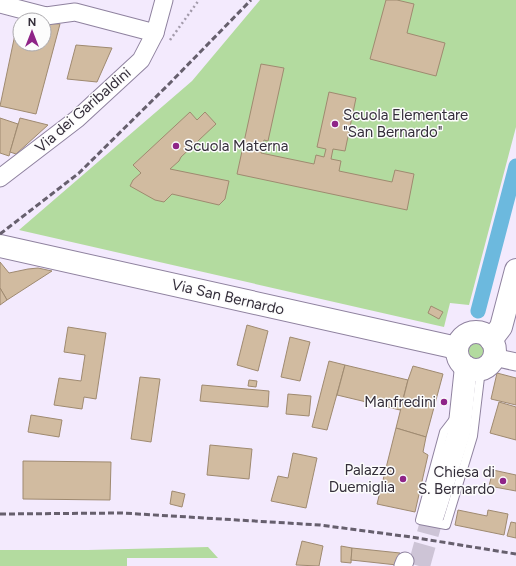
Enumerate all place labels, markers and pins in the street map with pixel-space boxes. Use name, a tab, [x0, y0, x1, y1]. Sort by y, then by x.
place label: Scuola Elementare "San Bernardo"	[343, 106, 468, 141]
marker: Scuola Elementare "San Bernardo"	[330, 119, 340, 129]
place label: Scuola Materna	[184, 137, 288, 155]
marker: Scuola Materna	[171, 141, 181, 151]
place label: Manfredini	[364, 393, 436, 411]
marker: Manfredini	[439, 397, 449, 407]
place label: Palazzo Duemiglia	[329, 461, 395, 496]
place label: Chiesa di S. Bernardo	[418, 463, 495, 498]
marker: Palazzo Duemiglia	[398, 474, 408, 484]
marker: Chiesa di S. Bernardo	[498, 476, 508, 486]

